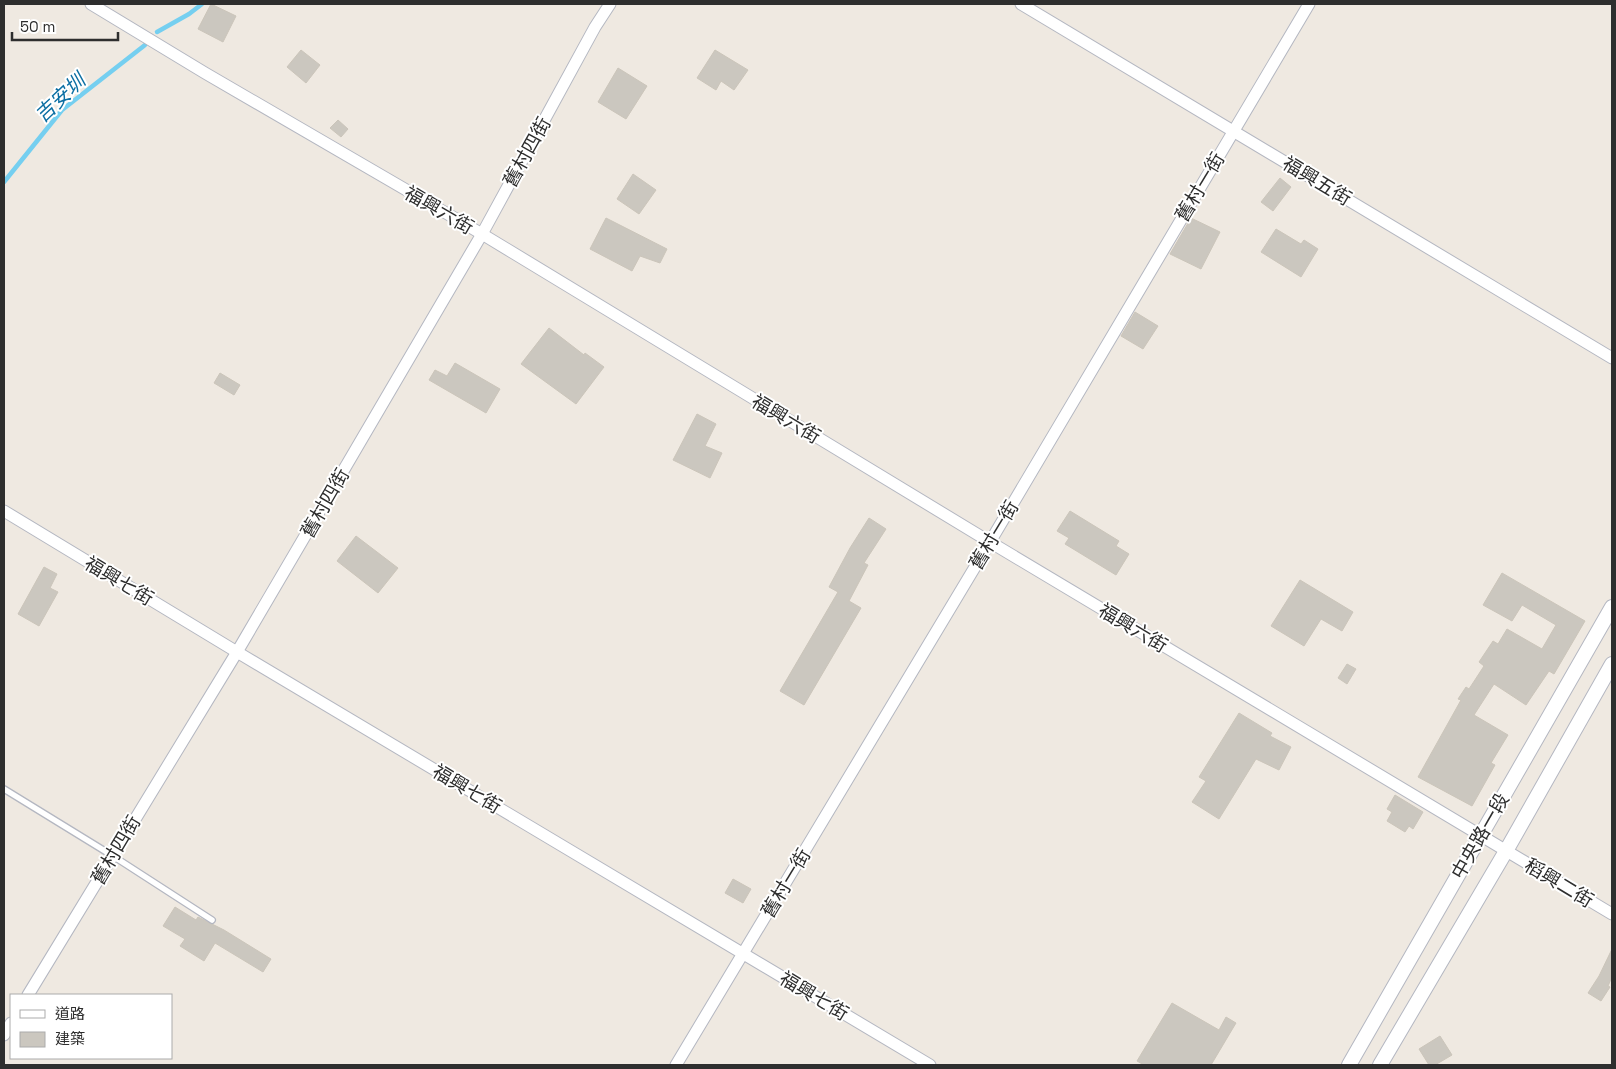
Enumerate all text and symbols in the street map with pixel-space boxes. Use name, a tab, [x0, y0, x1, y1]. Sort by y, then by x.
scale bar	[12, 10, 119, 42]
text: 50 m	[20, 17, 55, 36]
water label: 吉安圳	[29, 66, 93, 128]
street label: 舊村四街	[498, 113, 556, 191]
street label: 舊村一街	[1170, 148, 1230, 226]
street label: 福興五街	[1278, 151, 1356, 211]
street label: 福興六街	[400, 180, 478, 240]
street label: 福興六街	[747, 389, 825, 449]
street label: 舊村四街	[295, 464, 355, 542]
street label: 舊村一街	[964, 496, 1024, 574]
street label: 福興七街	[80, 551, 158, 611]
street label: 福興六街	[1094, 598, 1172, 658]
street label: 福興七街	[428, 759, 506, 819]
street label: 中央路一段	[1445, 789, 1515, 883]
street label: 舊村四街	[86, 811, 146, 889]
street label: 舊村一街	[756, 844, 816, 922]
street label: 稻興二街	[1520, 853, 1598, 913]
street label: 福興七街	[775, 966, 853, 1026]
legend	[10, 994, 172, 1059]
text: 道路	[55, 1004, 85, 1023]
text: 建築	[55, 1029, 85, 1048]

